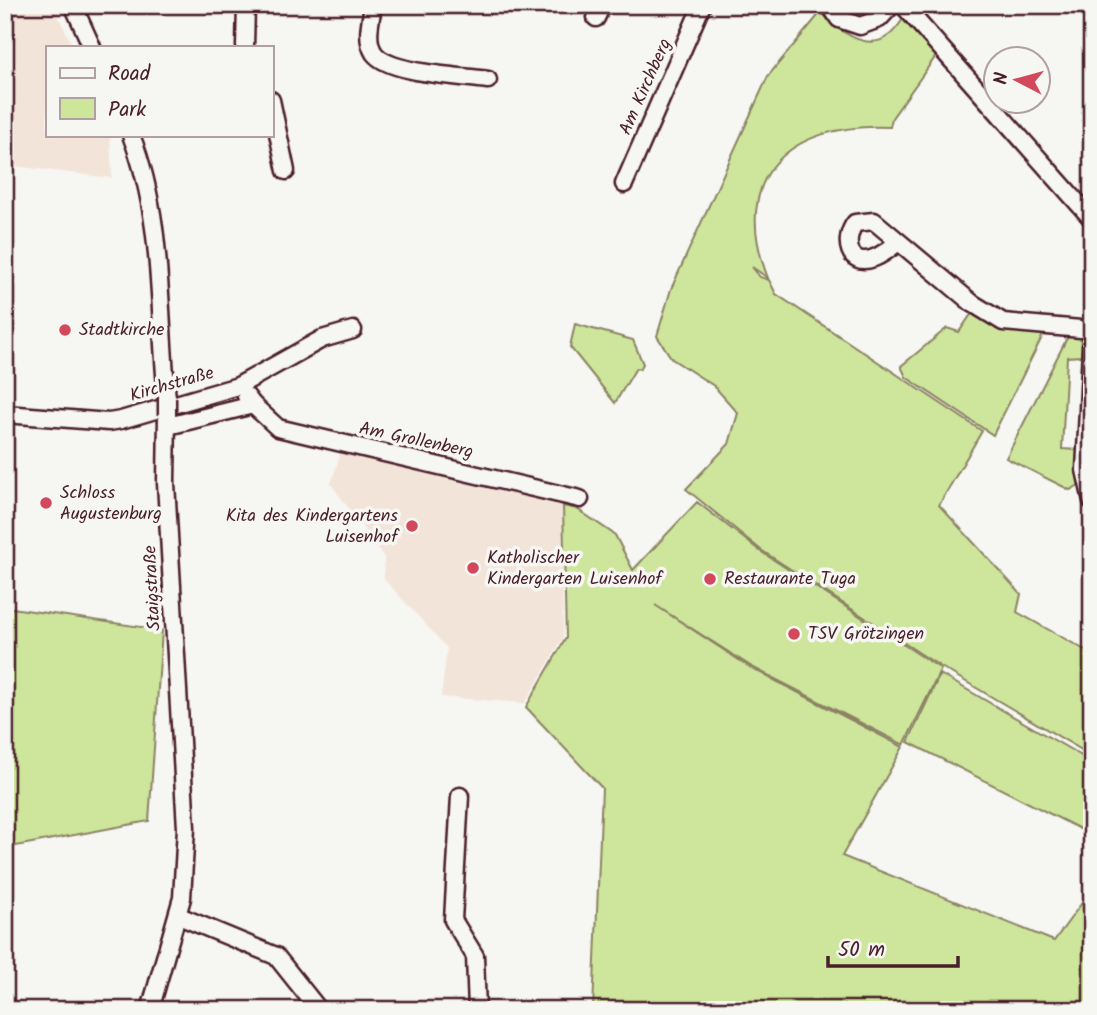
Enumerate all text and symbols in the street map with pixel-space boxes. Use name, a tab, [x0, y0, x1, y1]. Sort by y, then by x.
street label: Am Kirchberg	[612, 34, 680, 140]
legend	[46, 46, 273, 136]
north arrow	[982, 46, 1052, 116]
text: Road	[108, 58, 151, 91]
text: N	[987, 71, 1018, 86]
text: Park	[108, 94, 146, 127]
place label: Stadtkirche	[79, 316, 164, 345]
marker: Stadtkirche	[57, 322, 73, 338]
street label: Kirchstraße	[127, 359, 217, 411]
street label: Am Grollenberg	[356, 415, 476, 467]
place label: Schloss Augustenburg	[60, 479, 162, 529]
marker: Schloss Augustenburg	[38, 495, 54, 511]
place label: Kita des Kindergartens Luisenhof	[226, 502, 400, 552]
marker: Kita des Kindergartens Luisenhof	[404, 518, 420, 534]
place label: Katholischer Kindergarten Luisenhof	[487, 544, 664, 594]
street label: Staigstraße	[136, 545, 170, 631]
marker: Katholischer Kindergarten Luisenhof	[465, 560, 481, 576]
place label: Restaurante Tuga	[724, 565, 856, 594]
marker: Restaurante Tuga	[702, 571, 718, 587]
place label: TSV Grötzingen	[808, 620, 924, 649]
marker: TSV Grötzingen	[786, 626, 802, 642]
scale bar	[828, 924, 957, 968]
text: 50 m	[838, 934, 885, 967]

